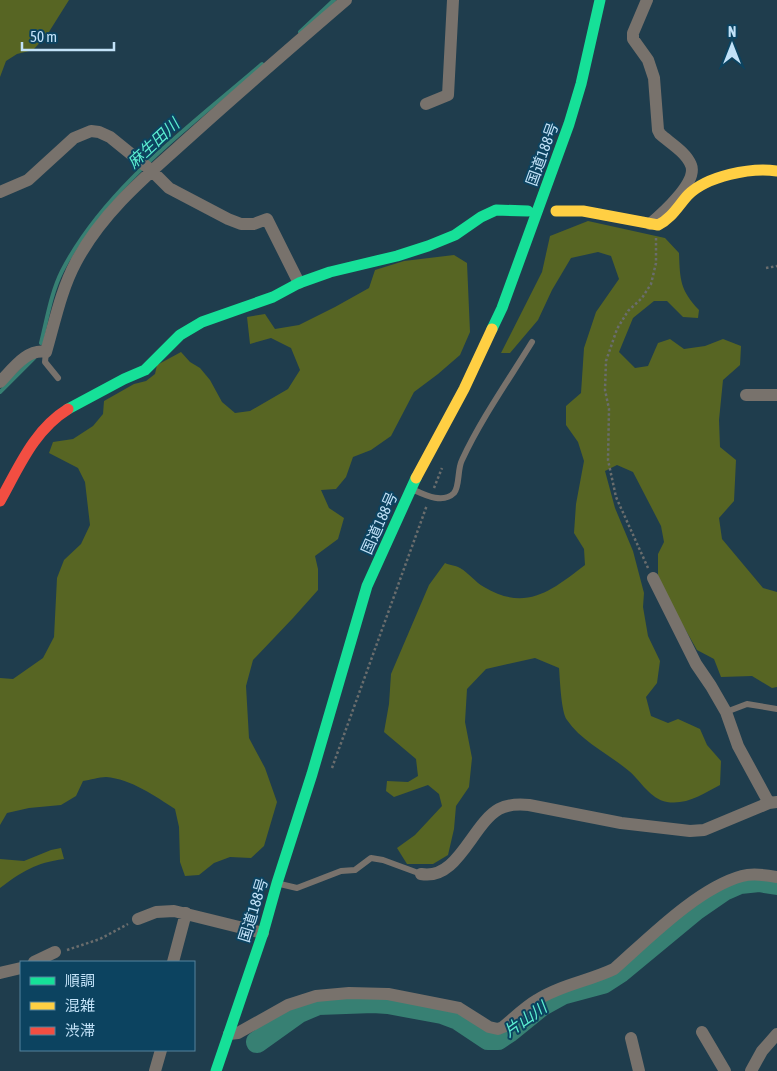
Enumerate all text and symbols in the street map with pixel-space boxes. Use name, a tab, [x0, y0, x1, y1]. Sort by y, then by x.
scale bar	[22, 20, 115, 52]
north arrow	[707, 20, 757, 70]
text: N	[728, 24, 736, 40]
text: 50 m	[30, 28, 57, 45]
water label: 麻生田川	[123, 113, 184, 171]
street label: 国道188号	[523, 120, 561, 188]
street label: 国道188号	[358, 489, 400, 557]
street label: 国道188号	[235, 876, 271, 944]
legend	[20, 961, 195, 1051]
text: 順調	[65, 972, 95, 989]
text: 混雑	[65, 997, 95, 1014]
water label: 片山川	[500, 997, 551, 1040]
text: 渋滞	[65, 1022, 95, 1039]

